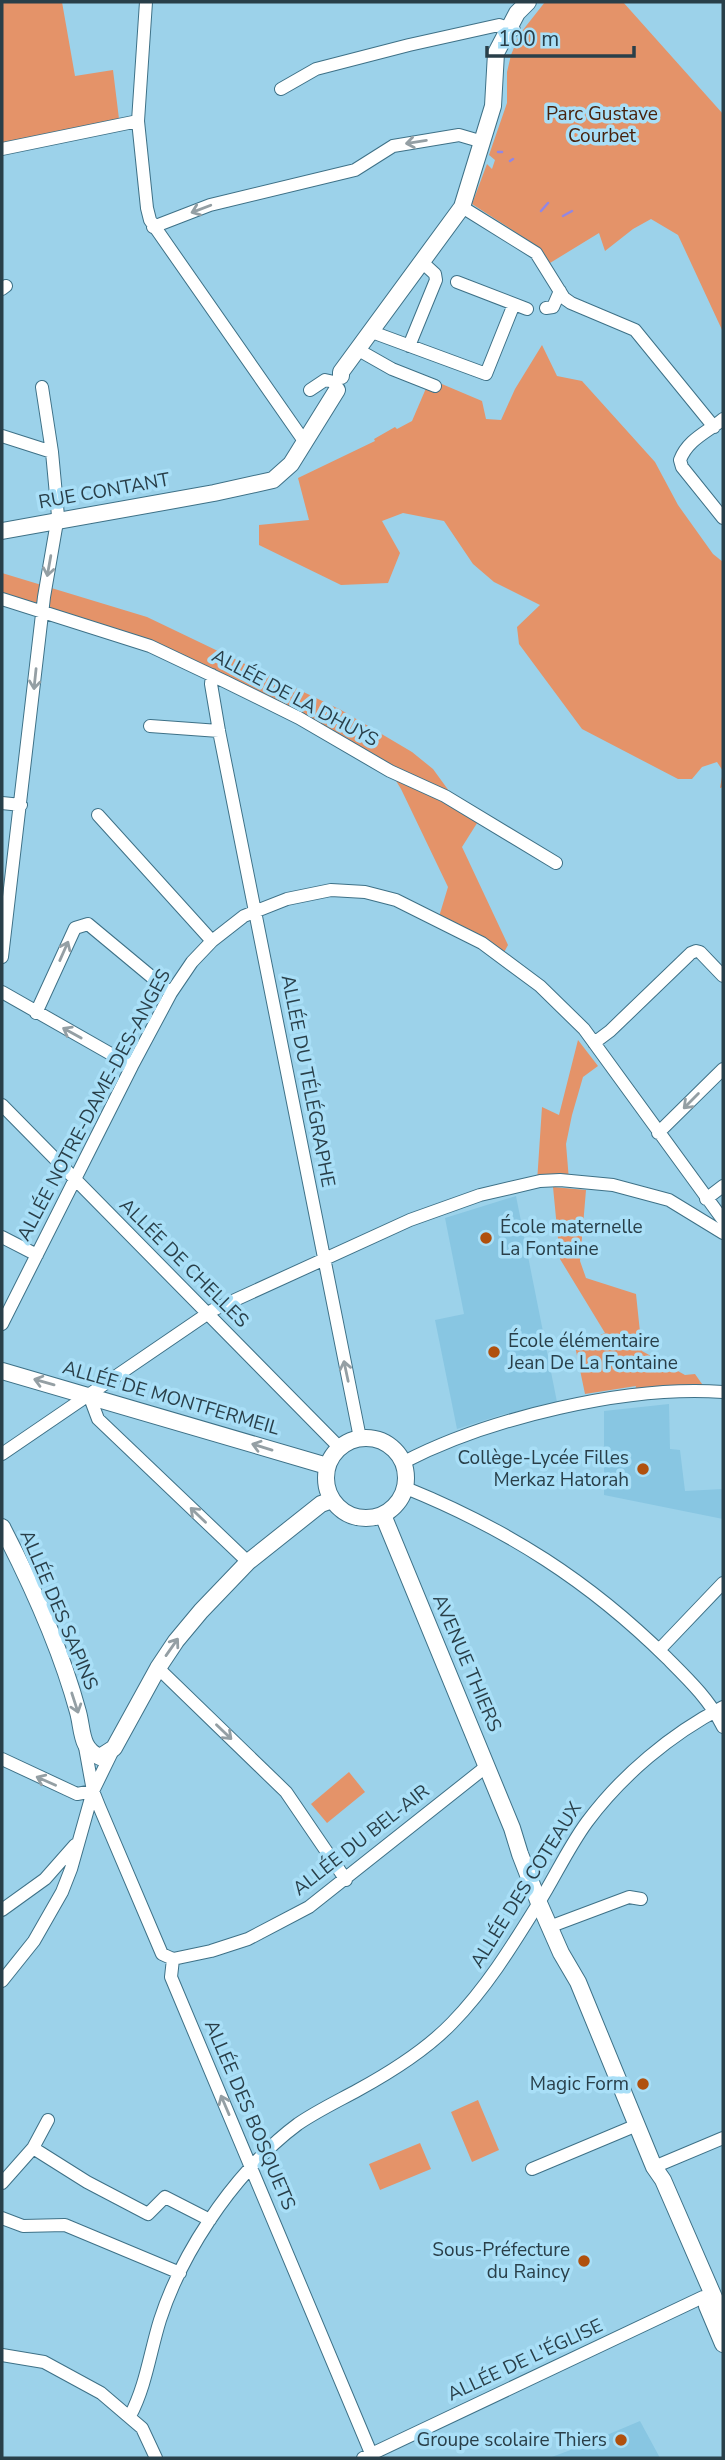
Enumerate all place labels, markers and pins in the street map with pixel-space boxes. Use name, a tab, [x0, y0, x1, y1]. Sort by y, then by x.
place label: École maternelle La Fontaine	[500, 1214, 643, 1262]
marker: École maternelle La Fontaine	[478, 1230, 494, 1246]
place label: École élémentaire Jean De La Fontaine	[507, 1328, 678, 1376]
marker: École élémentaire Jean De La Fontaine	[486, 1344, 502, 1360]
place label: Collège-Lycée Filles Merkaz Hatorah	[457, 1445, 629, 1493]
marker: Collège-Lycée Filles Merkaz Hatorah	[635, 1461, 651, 1477]
place label: Magic Form	[530, 2071, 629, 2097]
marker: Magic Form	[635, 2076, 651, 2092]
place label: Sous-Préfecture du Raincy	[432, 2237, 570, 2285]
marker: Sous-Préfecture du Raincy	[576, 2253, 592, 2269]
place label: Groupe scolaire Thiers	[417, 2427, 607, 2453]
marker: Groupe scolaire Thiers	[613, 2432, 629, 2448]

